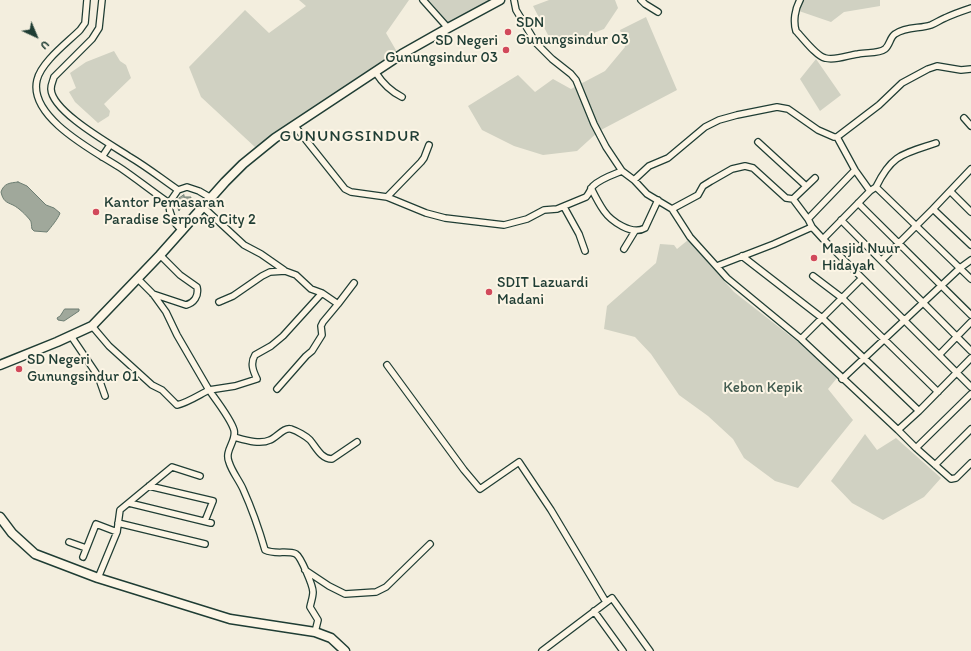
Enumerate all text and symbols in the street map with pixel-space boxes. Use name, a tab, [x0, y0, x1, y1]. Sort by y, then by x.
place label: SDN Gunungsindur 03	[516, 14, 629, 49]
north arrow	[16, 16, 56, 56]
marker: SDN Gunungsindur 03	[503, 27, 513, 37]
place label: SD Negeri Gunungsindur 03	[385, 32, 498, 67]
text: U	[38, 38, 52, 52]
marker: SD Negeri Gunungsindur 03	[501, 45, 511, 55]
district label: GUNUNGSINDUR	[279, 127, 421, 147]
place label: Kantor Pemasaran Paradise Serpong City 2	[104, 194, 256, 229]
marker: Kantor Pemasaran Paradise Serpong City 2	[91, 207, 101, 217]
place label: Masjid Nuur Hidayah	[822, 240, 900, 275]
marker: Masjid Nuur Hidayah	[809, 253, 819, 263]
place label: SDIT Lazuardi Madani	[497, 274, 588, 309]
marker: SDIT Lazuardi Madani	[484, 287, 494, 297]
place label: SD Negeri Gunungsindur 01	[27, 351, 138, 386]
marker: SD Negeri Gunungsindur 01	[14, 364, 24, 374]
park label: Kebon Kepik	[723, 379, 803, 397]

